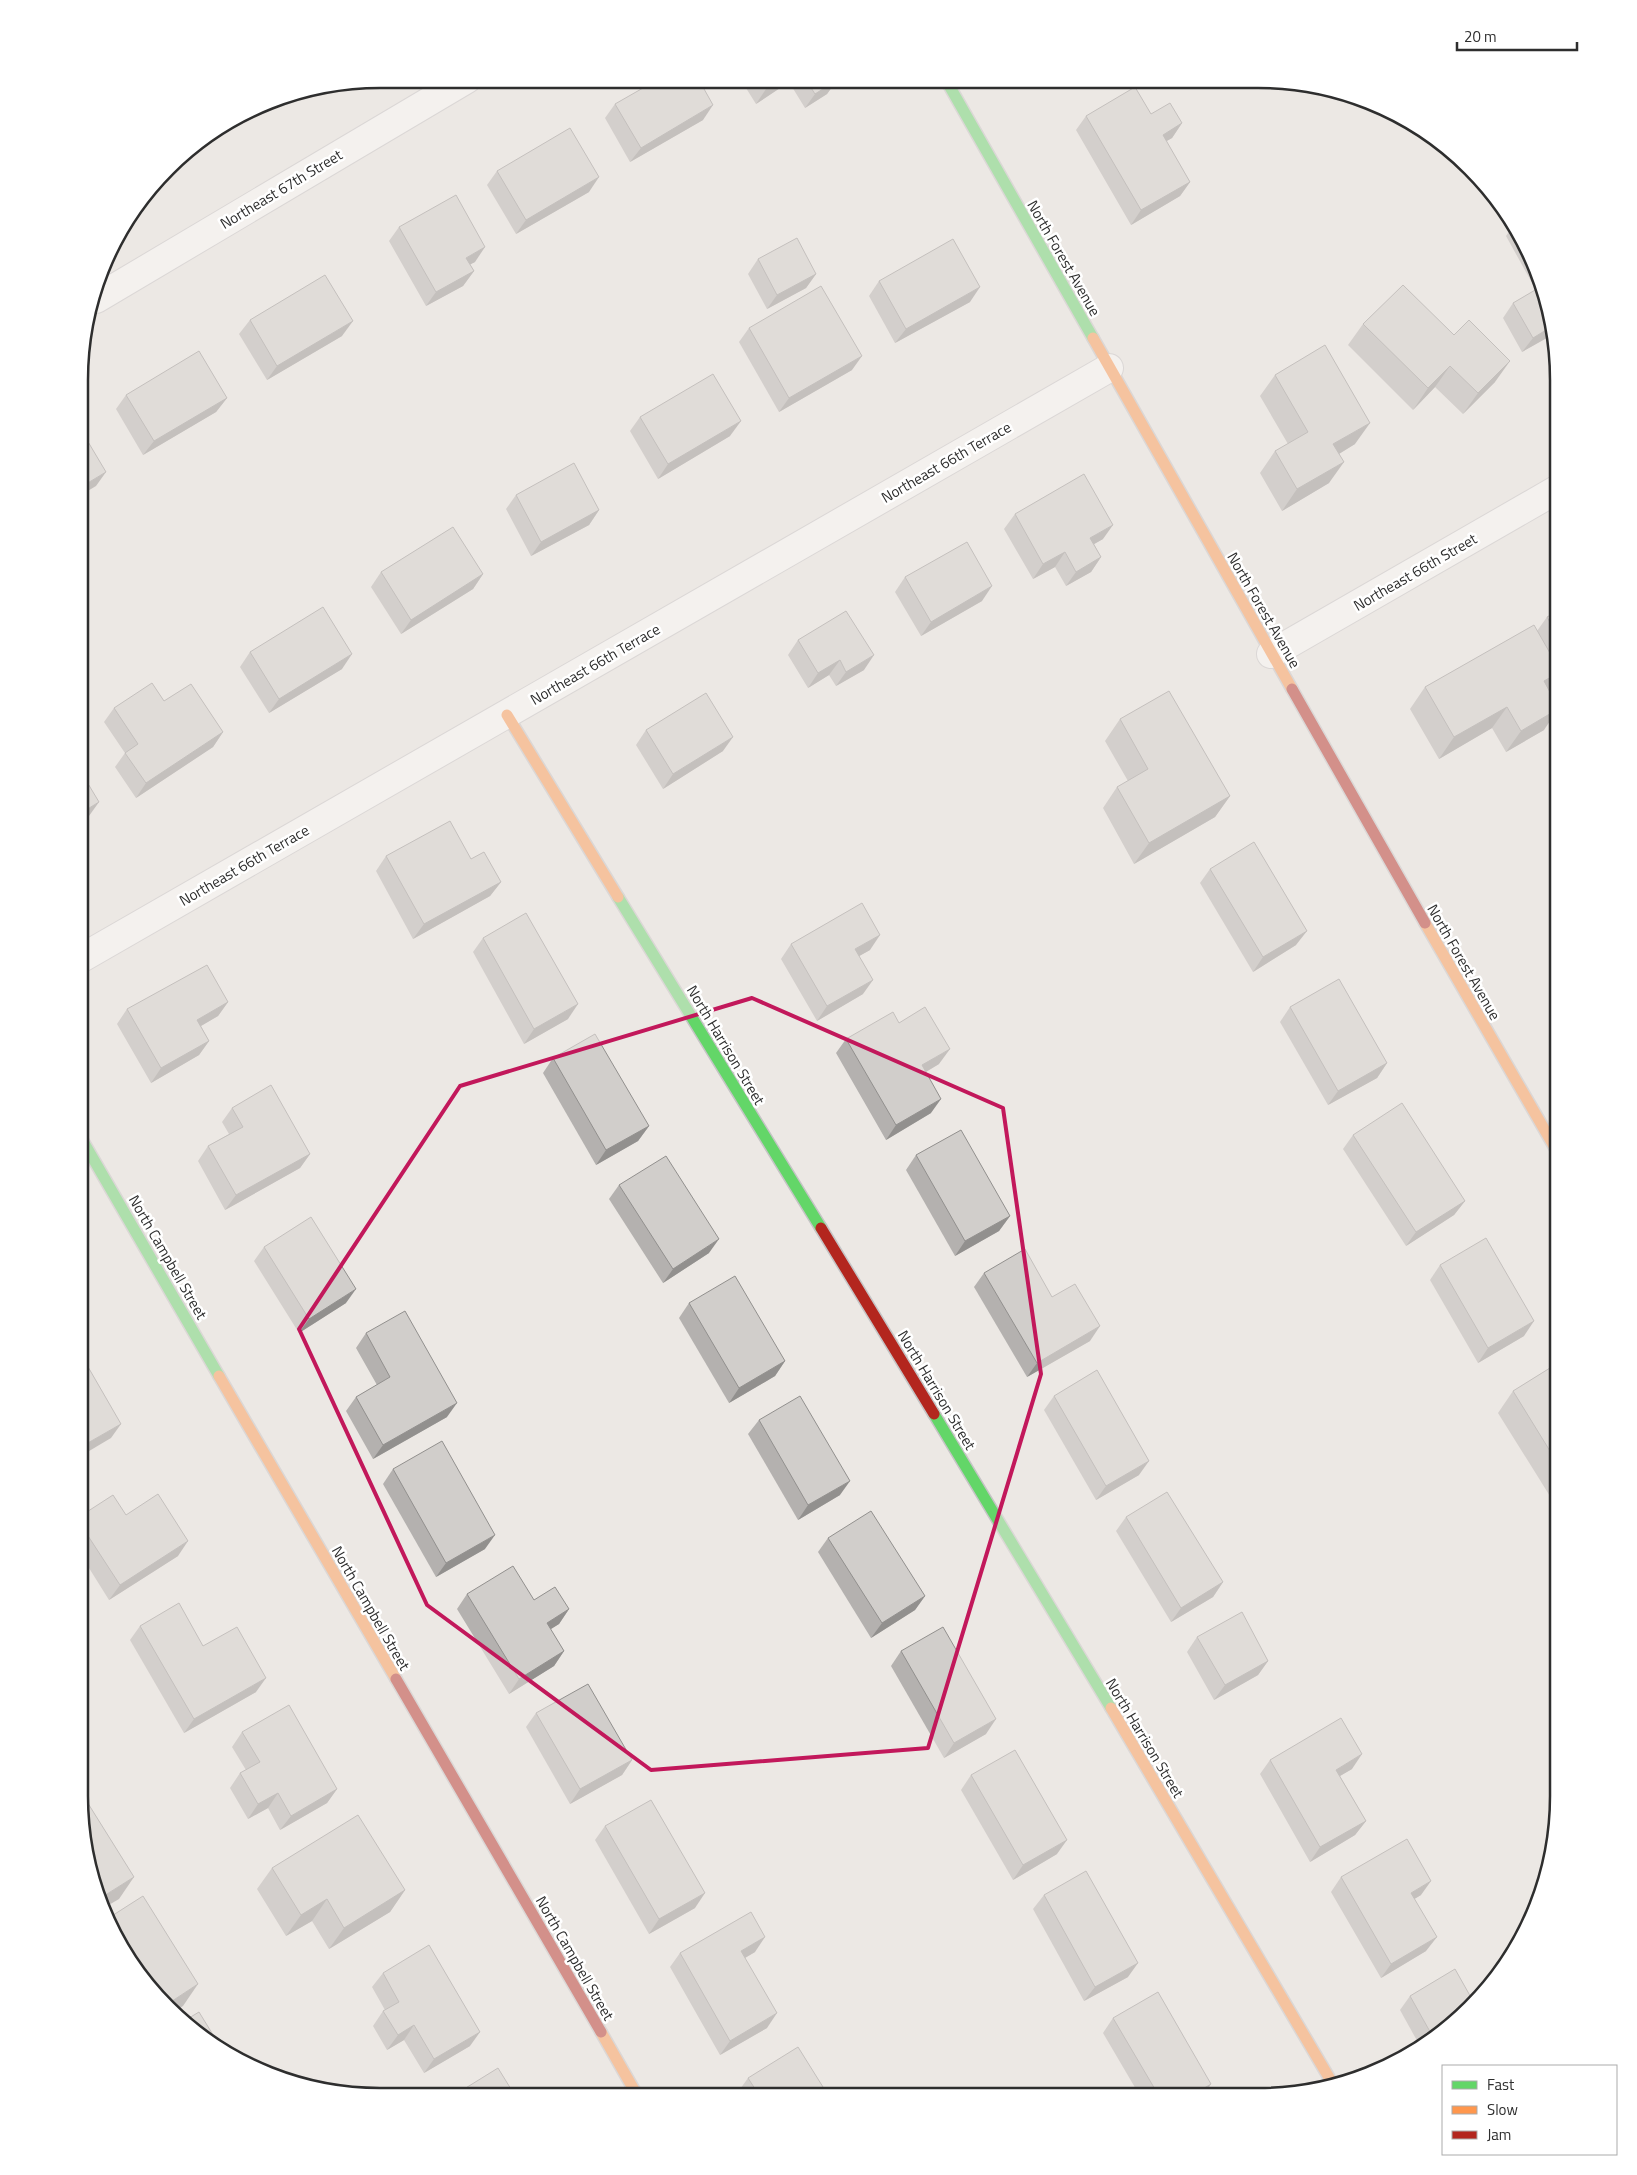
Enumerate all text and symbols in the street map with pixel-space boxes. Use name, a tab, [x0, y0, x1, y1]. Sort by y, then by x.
scale bar	[1457, 20, 1577, 52]
text: 20 m	[1464, 25, 1497, 48]
street label: Northeast 67th Street	[215, 143, 347, 235]
street label: North Forest Avenue	[1021, 196, 1107, 320]
street label: Northeast 66th Terrace	[877, 415, 1015, 509]
street label: Northeast 66th Street	[1349, 527, 1482, 617]
street label: North Forest Avenue	[1221, 548, 1307, 672]
street label: Northeast 66th Terrace	[526, 617, 664, 711]
street label: Northeast 66th Terrace	[175, 818, 313, 912]
street label: North Forest Avenue	[1421, 900, 1507, 1024]
street label: North Harrison Street	[681, 981, 771, 1110]
street label: North Campbell Street	[123, 1191, 213, 1324]
street label: North Harrison Street	[892, 1326, 982, 1455]
street label: North Campbell Street	[326, 1542, 416, 1675]
street label: North Harrison Street	[1100, 1674, 1190, 1803]
street label: North Campbell Street	[530, 1892, 620, 2025]
legend	[1442, 2065, 1617, 2155]
text: Fast	[1487, 2073, 1515, 2096]
text: Slow	[1487, 2098, 1518, 2121]
text: Jam	[1487, 2123, 1511, 2146]

